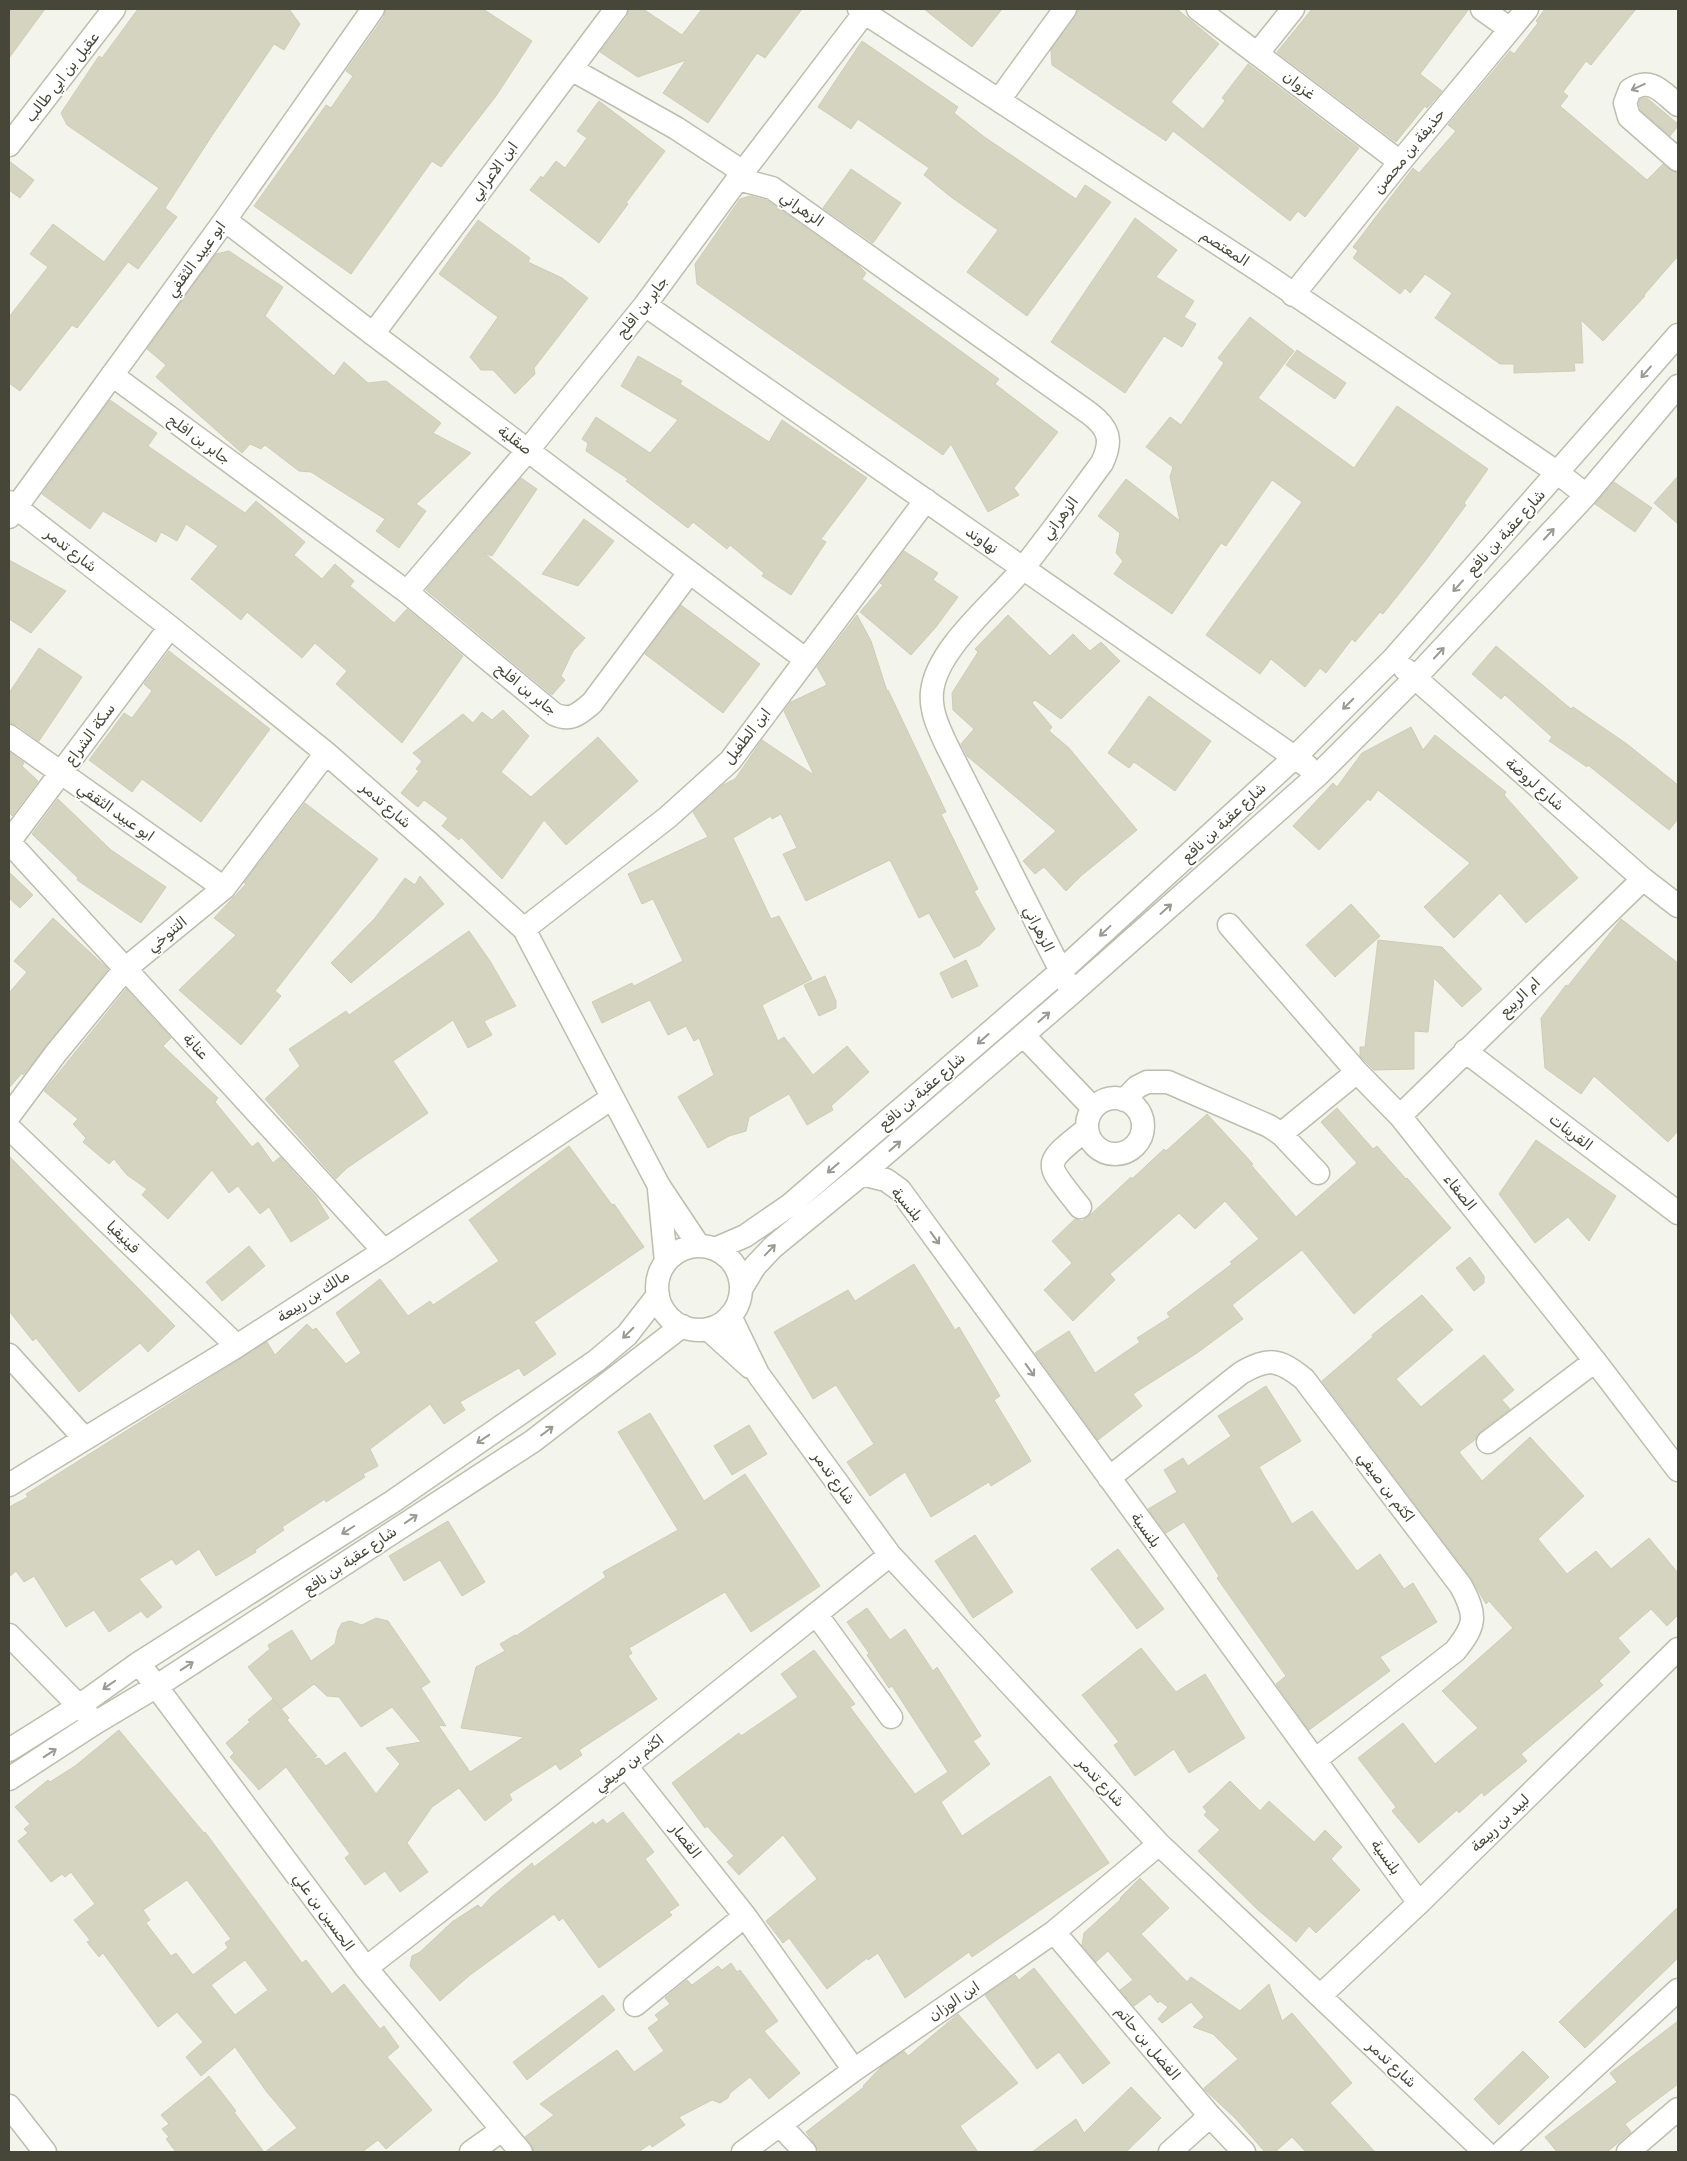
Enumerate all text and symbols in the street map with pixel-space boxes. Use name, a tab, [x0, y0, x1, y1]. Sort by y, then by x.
street label: عقيل بن ابي طالب	[21, 28, 105, 128]
street label: غزوان	[1279, 67, 1319, 104]
one-way arrow	[1630, 83, 1645, 93]
street label: حذيفة بن محصن	[1369, 105, 1449, 197]
street label: ابن الاعرابي	[466, 138, 524, 206]
street label: الزهراني	[775, 187, 827, 233]
street label: ابو عبيد الثقفي	[162, 217, 232, 302]
street label: المعتصم	[1197, 226, 1253, 271]
street label: جابر بن افلح	[612, 273, 673, 343]
one-way arrow	[1641, 365, 1652, 378]
street label: جابر بن افلح	[163, 410, 234, 469]
street label: صقلية	[494, 421, 536, 459]
street label: شارع عقبة بن نافع	[1463, 486, 1550, 580]
street label: الزهراني	[1038, 493, 1084, 545]
street label: نهاوند	[962, 522, 1002, 559]
street label: شارع تدمر	[39, 524, 101, 577]
one-way arrow	[1543, 528, 1555, 541]
one-way arrow	[1452, 579, 1464, 592]
one-way arrow	[1433, 647, 1445, 660]
street label: جابر بن افلح	[491, 659, 560, 721]
one-way arrow	[1342, 698, 1354, 710]
street label: سكة الشراع	[61, 700, 121, 770]
street label: ابن الطفيل	[720, 704, 774, 768]
street label: شارع لروضة	[1501, 754, 1568, 816]
street label: شارع تدمر	[355, 778, 415, 833]
street label: شارع عقبة بن نافع	[1178, 778, 1271, 867]
street label: ابو عبيد الثقفي	[72, 779, 158, 848]
street label: الزهراني	[1017, 903, 1058, 956]
one-way arrow	[1160, 903, 1173, 915]
street label: التنوخي	[143, 912, 193, 958]
one-way arrow	[1098, 925, 1111, 937]
street label: ام الربيع	[1496, 973, 1545, 1022]
one-way arrow	[1038, 1011, 1051, 1022]
street label: عنابة	[179, 1029, 213, 1063]
one-way arrow	[976, 1033, 989, 1045]
street label: شارع عقبة بن نافع	[875, 1049, 970, 1135]
street label: القرينات	[1546, 1110, 1596, 1154]
one-way arrow	[888, 1140, 901, 1151]
one-way arrow	[827, 1162, 840, 1174]
street label: الصفاء	[1440, 1170, 1480, 1214]
street label: بلنسية	[887, 1183, 927, 1225]
street label: فينيقيا	[103, 1217, 143, 1257]
one-way arrow	[929, 1231, 940, 1244]
one-way arrow	[764, 1244, 776, 1256]
street label: مالك بن ربيعة	[273, 1266, 353, 1326]
one-way arrow	[622, 1327, 634, 1339]
one-way arrow	[1025, 1363, 1035, 1377]
one-way arrow	[540, 1425, 553, 1436]
one-way arrow	[476, 1434, 490, 1445]
street label: شارع تدمر	[807, 1447, 859, 1509]
street label: اكثم بن صيفي	[1351, 1448, 1418, 1527]
street label: بلنسية	[1127, 1509, 1165, 1551]
one-way arrow	[403, 1514, 417, 1524]
street label: شارع عقبة بن نافع	[300, 1522, 401, 1599]
one-way arrow	[341, 1525, 355, 1535]
one-way arrow	[180, 1661, 194, 1671]
one-way arrow	[102, 1680, 116, 1690]
street label: اكثم بن صيفي	[591, 1730, 669, 1798]
one-way arrow	[42, 1747, 56, 1757]
street label: شارع تدمر	[1071, 1753, 1128, 1812]
street label: لبيد بن ربيعة	[1467, 1790, 1533, 1856]
street label: القصار	[666, 1819, 705, 1862]
street label: بلنسية	[1367, 1836, 1405, 1878]
street label: الحسين بن علي	[287, 1869, 358, 1956]
street label: ابن الوزان	[925, 1977, 983, 2025]
street label: الفضل بن حاتم	[1111, 2002, 1184, 2085]
street label: شارع تدمر	[1361, 2036, 1420, 2093]

